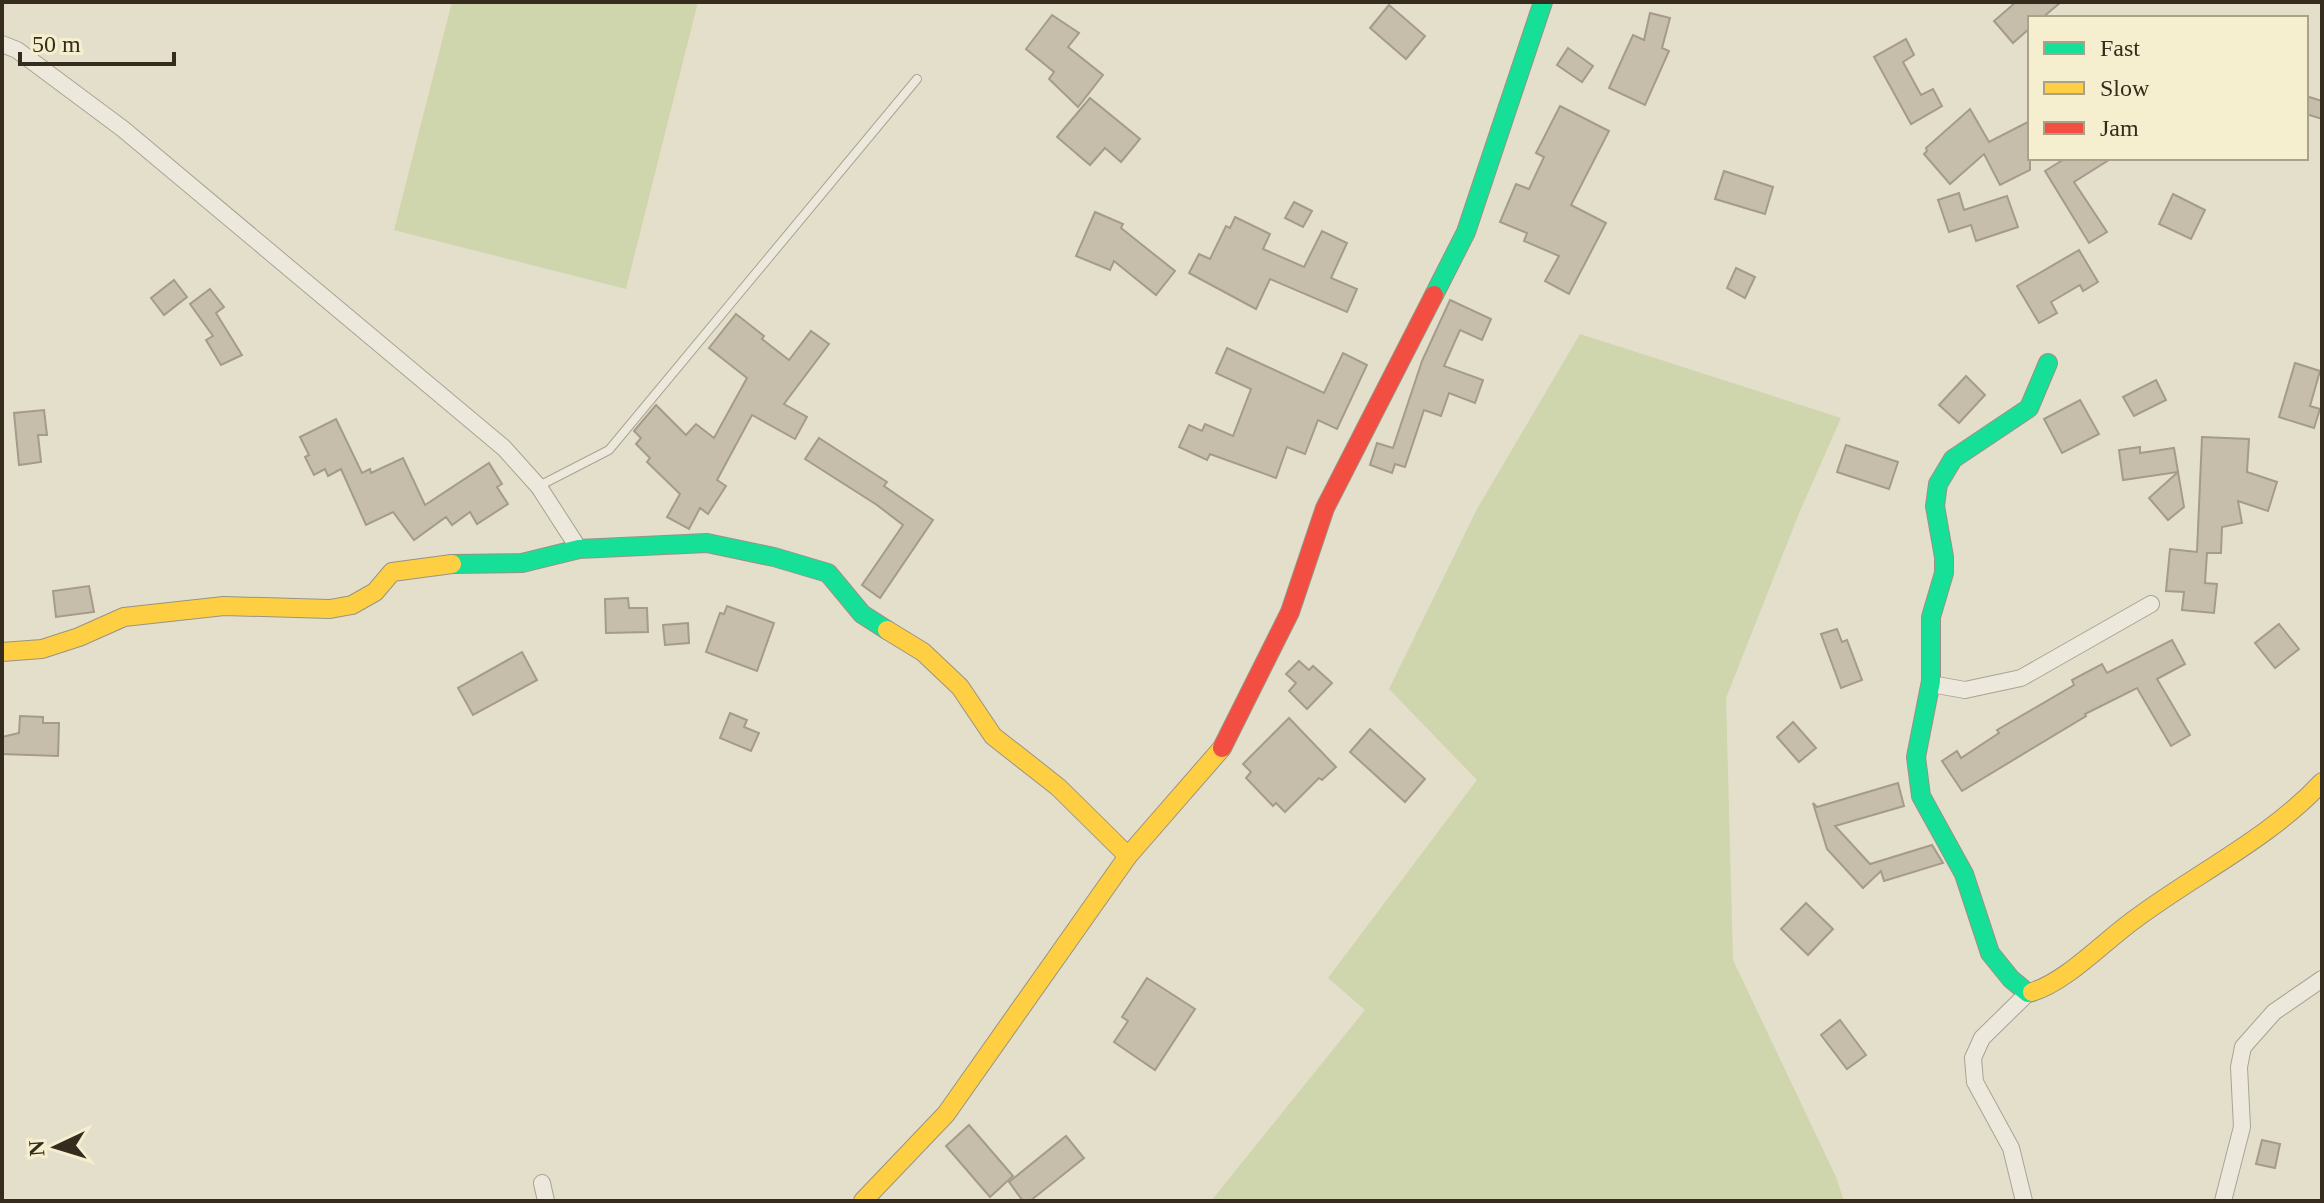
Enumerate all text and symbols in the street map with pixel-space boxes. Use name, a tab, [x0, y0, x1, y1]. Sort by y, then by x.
scale bar	[20, 16, 174, 66]
legend	[2028, 16, 2308, 160]
text: 50 m	[32, 31, 81, 57]
text: Fast	[2100, 35, 2140, 61]
text: Slow	[2100, 75, 2150, 101]
text: Jam	[2100, 115, 2139, 141]
north arrow	[16, 1107, 96, 1187]
text: N	[24, 1139, 50, 1157]

